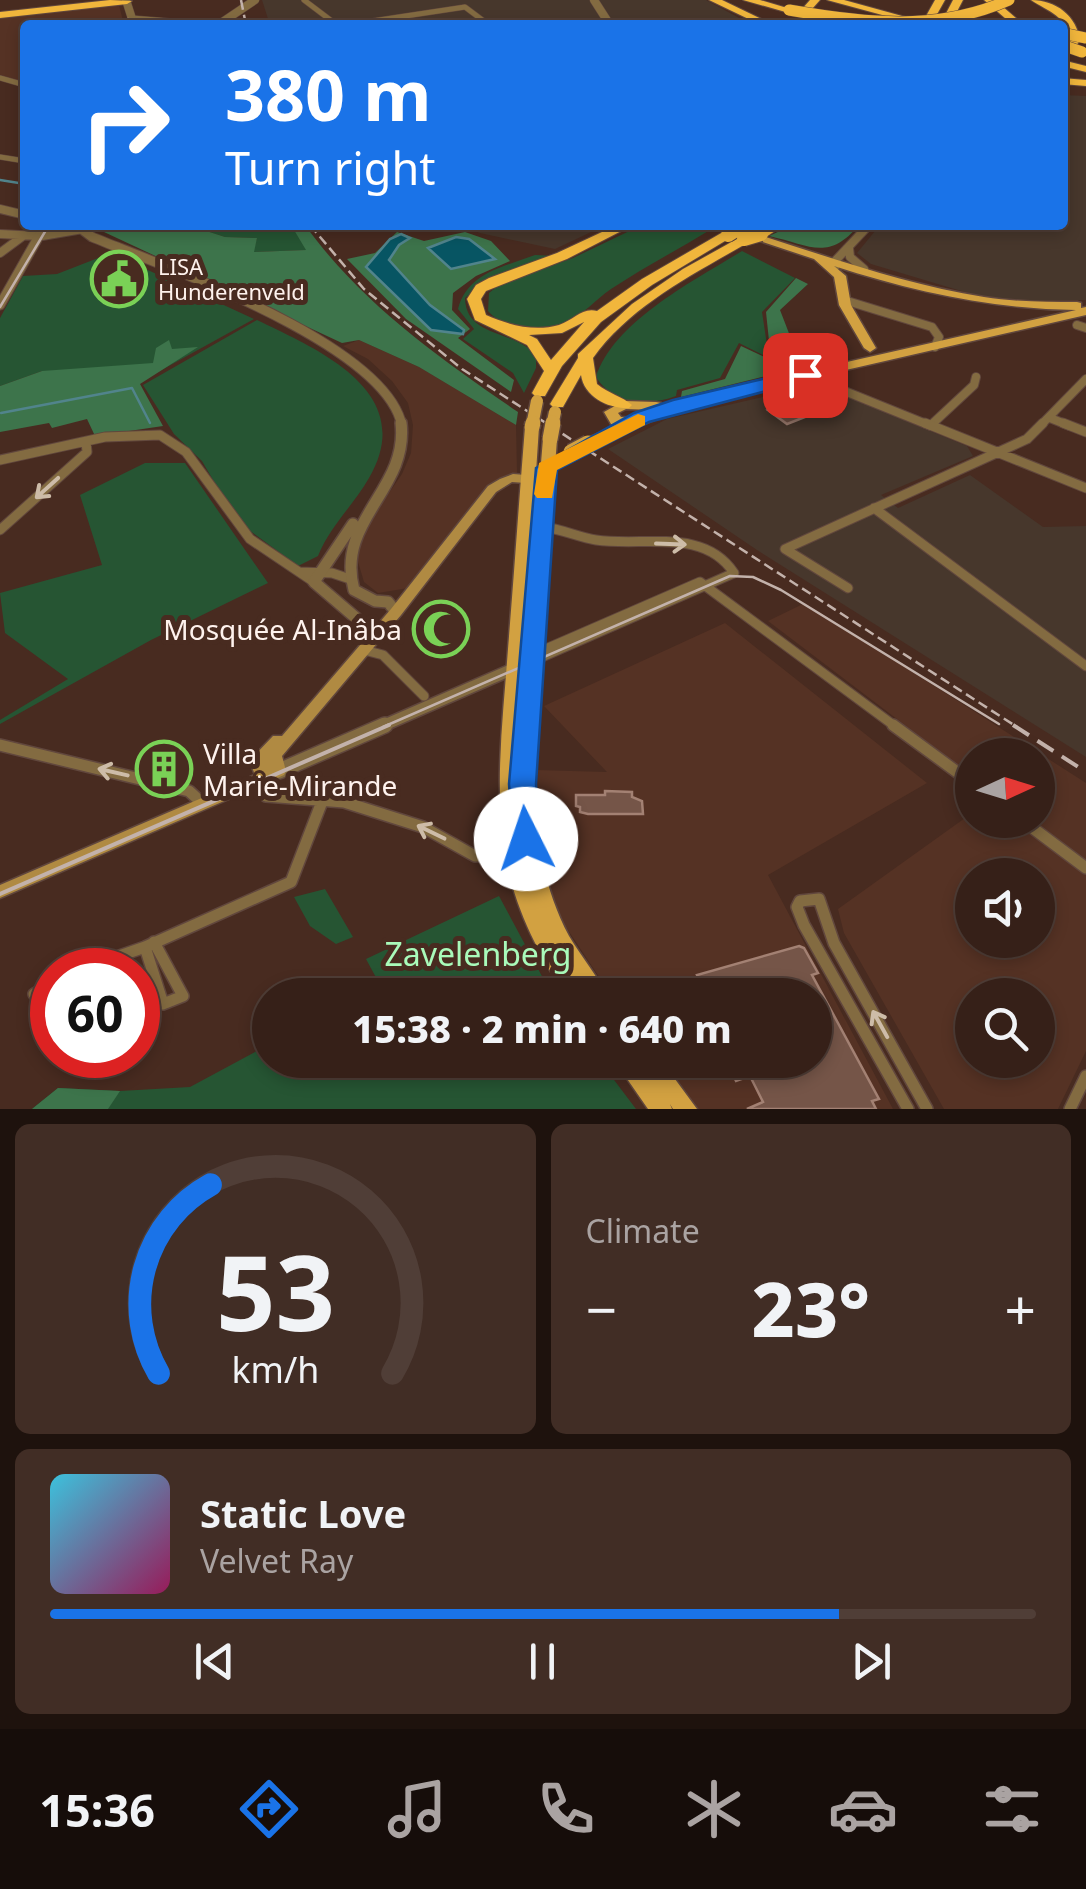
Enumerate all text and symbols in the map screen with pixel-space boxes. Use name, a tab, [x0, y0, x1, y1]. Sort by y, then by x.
text: 380 m	[225, 46, 432, 142]
icon: right	[60, 60, 190, 190]
text: Turn right	[225, 137, 436, 198]
public building icon: LISA Hunderenveld	[89, 249, 149, 309]
place label: LISA Hunderenveld	[158, 251, 305, 306]
pin	[763, 333, 848, 418]
icon: arrive	[778, 348, 833, 403]
one-way arrow	[35, 476, 60, 499]
one-way arrow	[655, 534, 687, 553]
mosque icon: Mosquée Al-Inâba	[411, 599, 471, 659]
place label: Mosquée Al-Inâba	[163, 610, 402, 648]
place label: Villa Marie-Mirande	[203, 734, 397, 804]
north arrow	[955, 738, 1055, 838]
map controls	[955, 738, 1055, 1078]
building icon: Villa Marie-Mirande	[134, 739, 194, 799]
one-way arrow	[98, 762, 130, 780]
position arrow	[474, 787, 578, 891]
one-way arrow	[417, 821, 447, 840]
button: sound	[955, 858, 1055, 958]
park label: Zavelenberg	[385, 932, 571, 975]
speed limit sign: 60	[30, 948, 160, 1078]
button: search	[955, 978, 1055, 1078]
text: 15:38 · 2 min · 640 m	[352, 1002, 732, 1054]
one-way arrow	[869, 1010, 889, 1039]
text: Climate	[586, 1209, 700, 1252]
text: 53	[216, 1220, 335, 1361]
text: 23°	[752, 1257, 870, 1359]
text: −	[586, 1271, 617, 1346]
text: +	[1005, 1271, 1036, 1346]
text: km/h	[231, 1345, 319, 1393]
text: Static Love	[200, 1487, 406, 1539]
text: Velvet Ray	[200, 1539, 353, 1582]
icon: previous	[187, 1634, 242, 1689]
icon: pause	[515, 1634, 570, 1689]
icon: next	[844, 1634, 899, 1689]
icon: directions	[234, 1774, 304, 1844]
icon: music	[382, 1774, 452, 1844]
icon: phone	[531, 1774, 601, 1844]
icon: climate	[679, 1774, 749, 1844]
icon: car	[828, 1774, 898, 1844]
icon: filters	[977, 1774, 1047, 1844]
text: 15:36	[39, 1779, 155, 1840]

